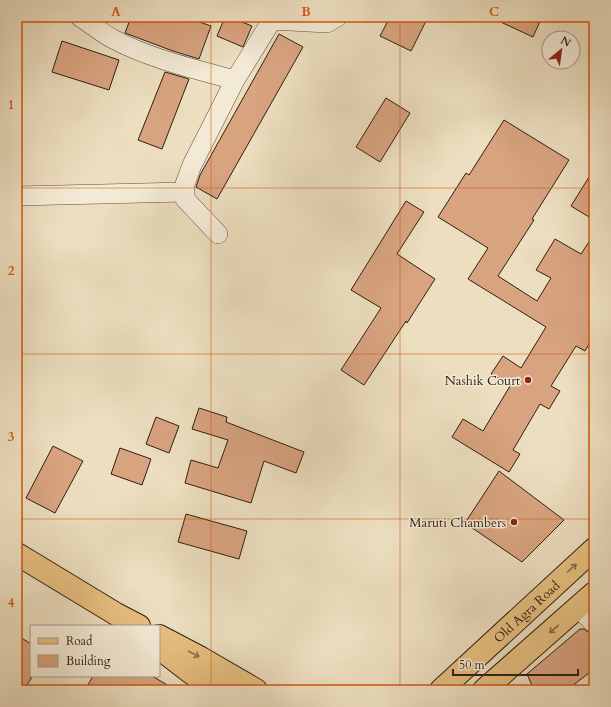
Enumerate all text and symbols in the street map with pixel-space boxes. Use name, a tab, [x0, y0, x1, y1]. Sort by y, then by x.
text: A	[111, 3, 121, 21]
text: B	[301, 3, 311, 21]
text: C	[489, 3, 499, 21]
north arrow	[541, 30, 581, 70]
text: N	[558, 33, 574, 51]
text: 1	[8, 96, 14, 114]
text: 2	[8, 262, 15, 280]
place label: Nashik Court	[445, 372, 520, 390]
marker: Nashik Court	[523, 375, 533, 385]
text: 3	[8, 428, 15, 446]
place label: Maruti Chambers	[409, 514, 506, 532]
marker: Maruti Chambers	[509, 517, 519, 527]
one-way arrow	[567, 564, 577, 573]
street label: Old Agra Road	[490, 577, 564, 647]
text: 4	[8, 594, 15, 612]
one-way arrow	[549, 624, 560, 633]
legend	[30, 625, 160, 677]
text: Road	[66, 633, 93, 649]
one-way arrow	[187, 651, 199, 658]
scale bar	[453, 651, 578, 677]
text: Building	[66, 653, 111, 669]
text: 50 m	[459, 657, 486, 673]

